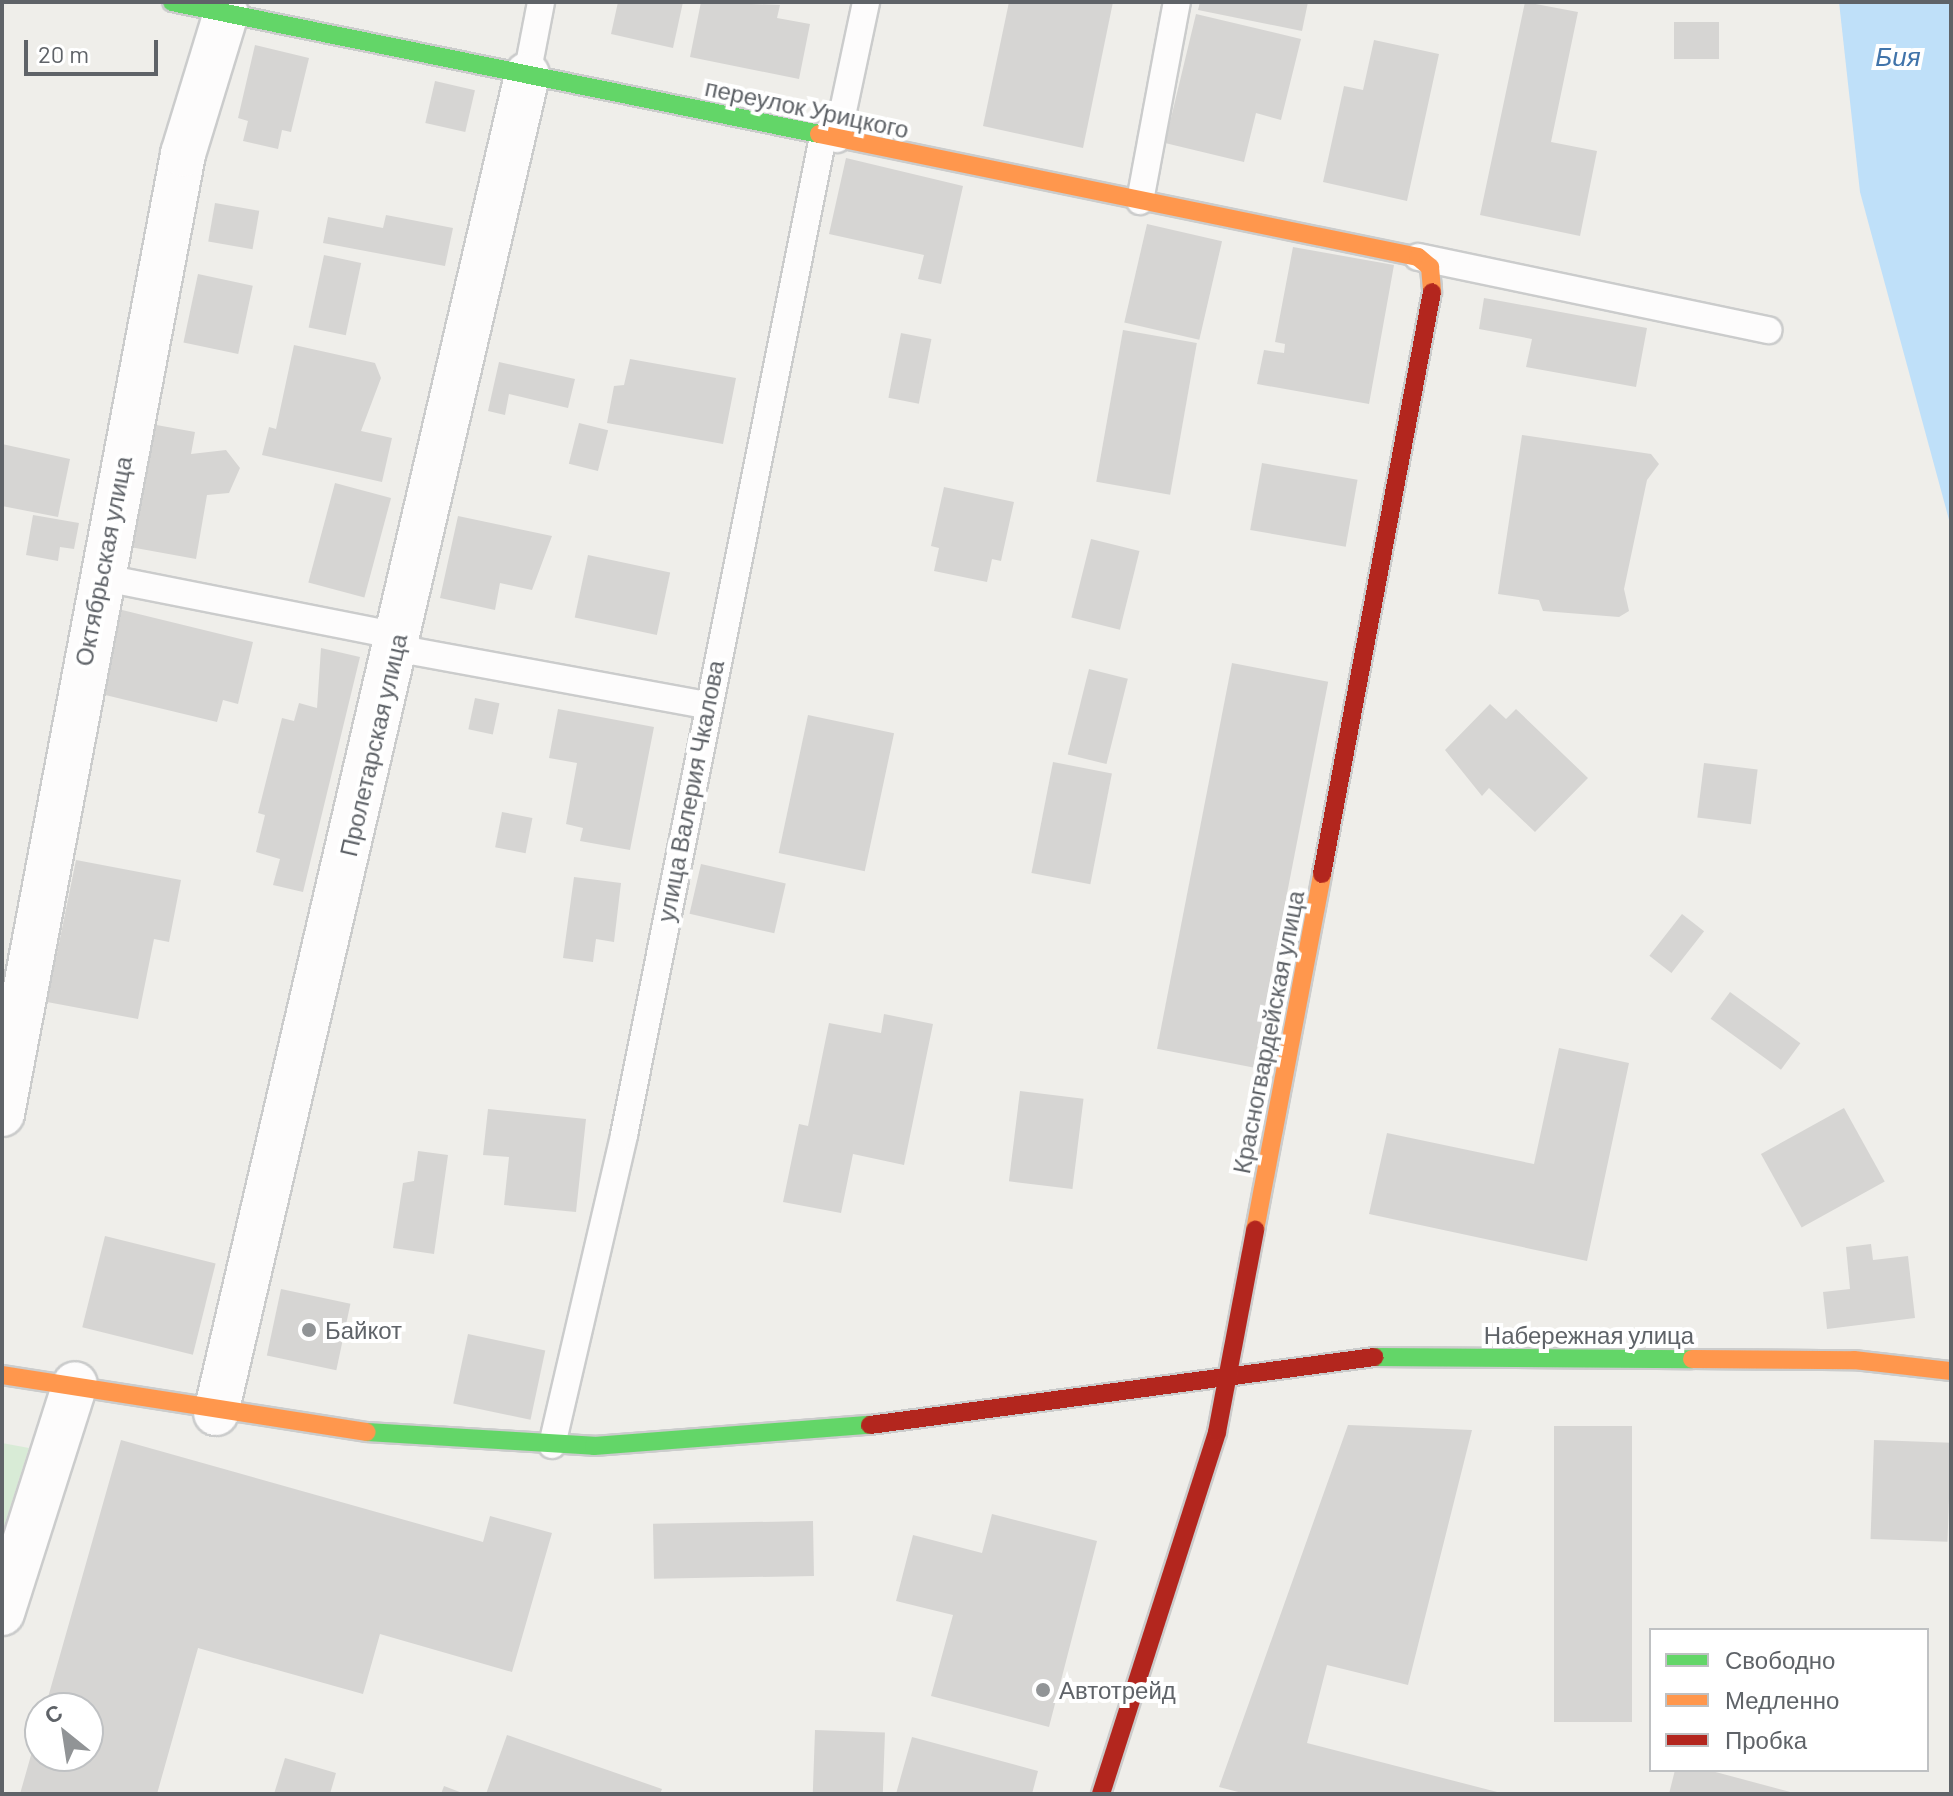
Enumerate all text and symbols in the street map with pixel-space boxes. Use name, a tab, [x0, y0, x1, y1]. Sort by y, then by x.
scale bar	[28, 24, 162, 74]
text: 20 m	[38, 39, 89, 68]
water label: Бия	[1875, 40, 1921, 72]
street label: переулок Урицкого	[703, 72, 911, 144]
street label: Октябрьская улица	[69, 454, 137, 668]
street label: Пролетарская улица	[333, 631, 413, 859]
street label: улица Валерия Чкалова	[651, 658, 729, 924]
street label: Красногвардейская улица	[1226, 888, 1310, 1176]
place label: Байкот	[325, 1316, 402, 1344]
marker: Байкот	[300, 1321, 318, 1339]
street label: Набережная улица	[1484, 1321, 1694, 1349]
legend	[1649, 1628, 1929, 1772]
text: Свободно	[1725, 1645, 1835, 1674]
place label: Автотрейд	[1059, 1676, 1176, 1704]
marker: Автотрейд	[1034, 1681, 1052, 1699]
text: Медленно	[1725, 1685, 1839, 1714]
north arrow	[24, 1692, 104, 1772]
text: С	[40, 1698, 66, 1728]
text: Пробка	[1725, 1725, 1807, 1754]

